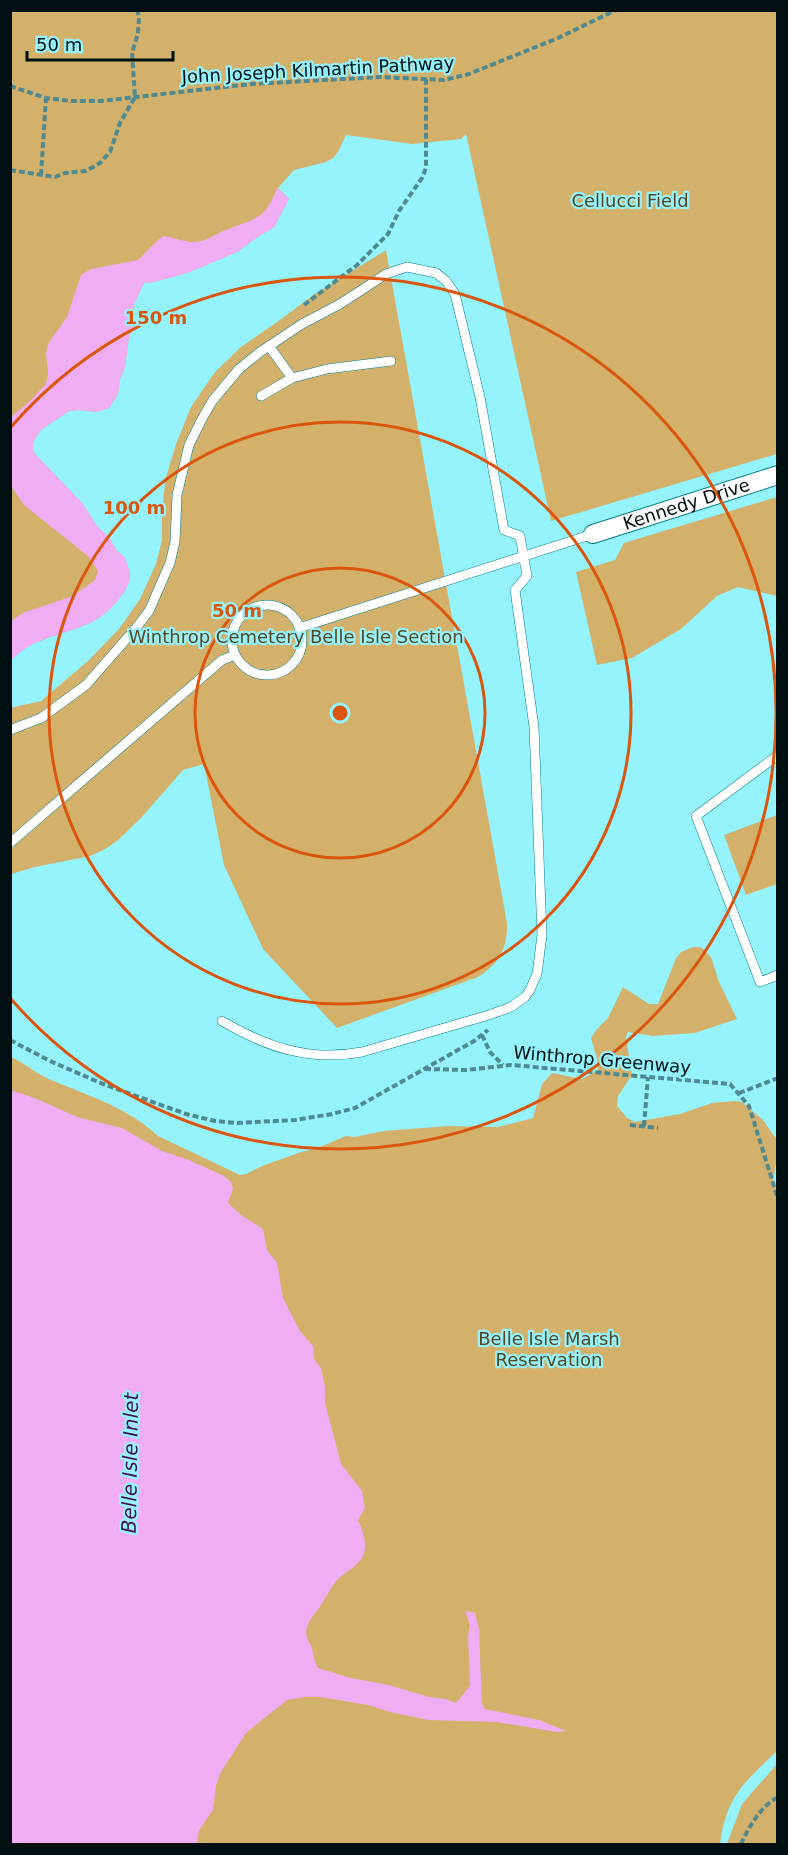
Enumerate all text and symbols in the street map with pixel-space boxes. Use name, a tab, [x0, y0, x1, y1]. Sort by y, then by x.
scale bar	[27, 24, 172, 62]
text: 50 m	[36, 34, 82, 55]
street label: John Joseph Kilmartin Pathway	[180, 52, 455, 87]
park label: Cellucci Field	[571, 190, 689, 211]
text: 150 m	[125, 307, 187, 328]
street label: Kennedy Drive	[620, 474, 752, 534]
text: 100 m	[103, 497, 165, 518]
text: 50 m	[212, 600, 262, 621]
park label: Winthrop Cemetery Belle Isle Section	[128, 626, 464, 647]
centre of rings	[330, 703, 350, 723]
street label: Winthrop Greenway	[512, 1041, 692, 1078]
park label: Belle Isle Marsh Reservation	[478, 1328, 620, 1370]
water label: Belle Isle Inlet	[117, 1391, 143, 1534]

